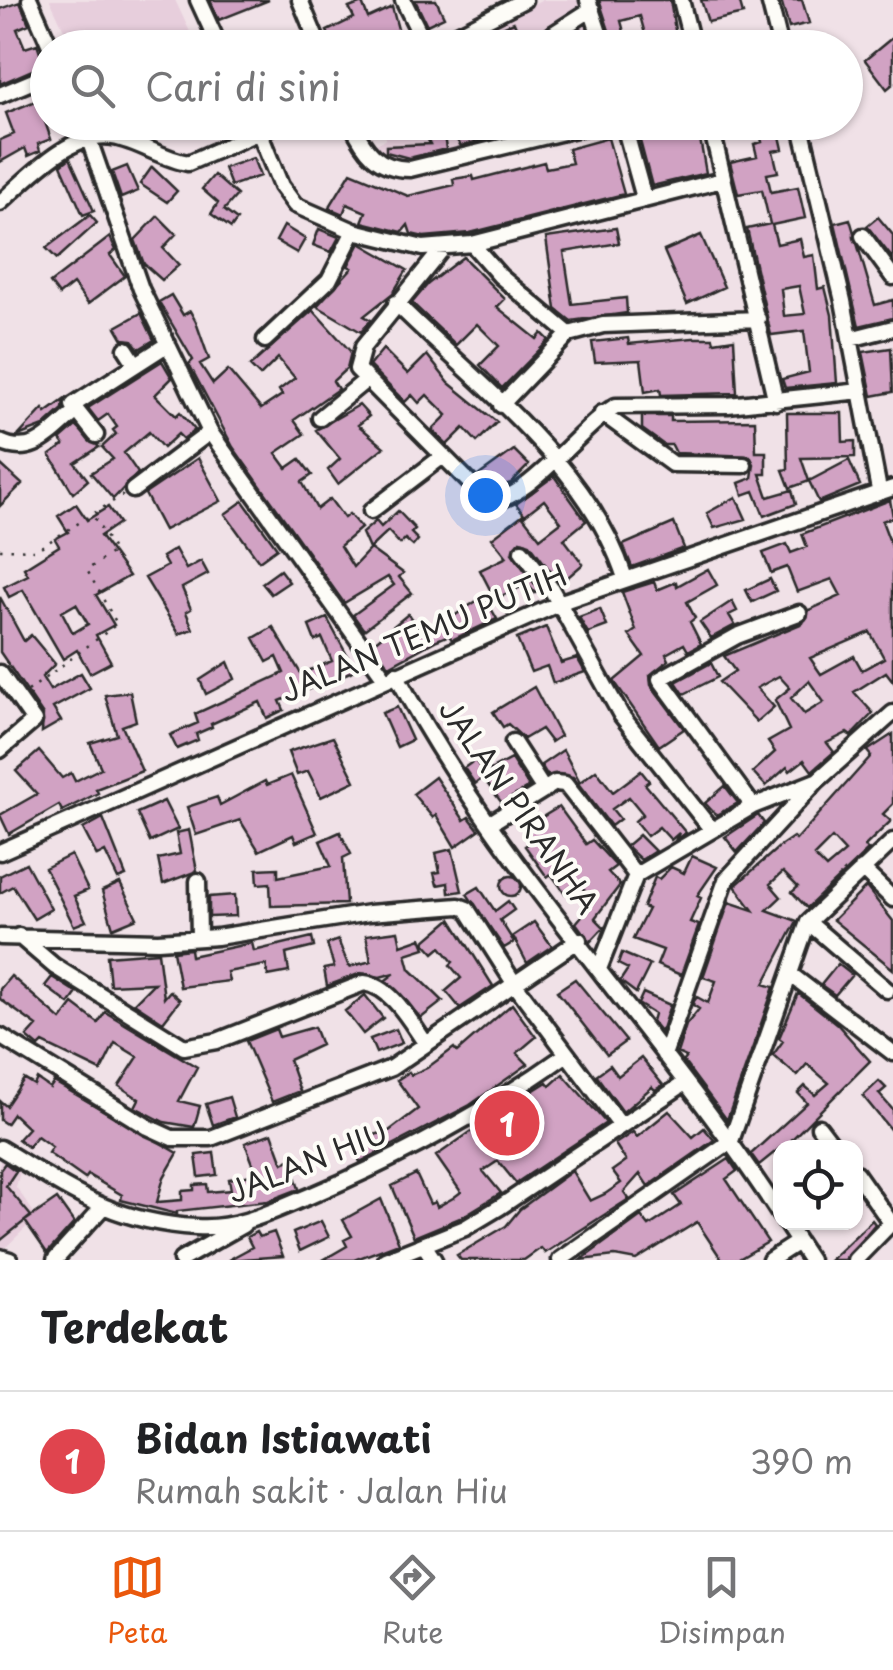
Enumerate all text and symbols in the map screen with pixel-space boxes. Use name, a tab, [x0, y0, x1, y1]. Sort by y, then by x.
search box	[30, 30, 863, 140]
text: Cari di sini	[145, 57, 341, 114]
icon: search	[65, 58, 120, 113]
your location	[460, 470, 511, 521]
street label: JALAN TEMU PUTIH	[273, 551, 573, 712]
street label: JALAN PIRANHA	[429, 689, 611, 922]
pin: 1	[474, 1086, 540, 1160]
street label: JALAN HIU	[220, 1108, 394, 1213]
map controls	[773, 1140, 863, 1230]
button: locate	[773, 1140, 863, 1230]
text: Terdekat	[40, 1294, 228, 1357]
text: Bidan Istiawati	[135, 1409, 431, 1466]
text: 1	[65, 1437, 80, 1485]
text: 390 m	[750, 1437, 853, 1485]
text: Rumah sakit · Jalan Hiu	[135, 1466, 508, 1514]
tab: Peta	[107, 1550, 167, 1653]
tab: Rute	[382, 1550, 444, 1653]
tab: Disimpan	[658, 1550, 786, 1653]

